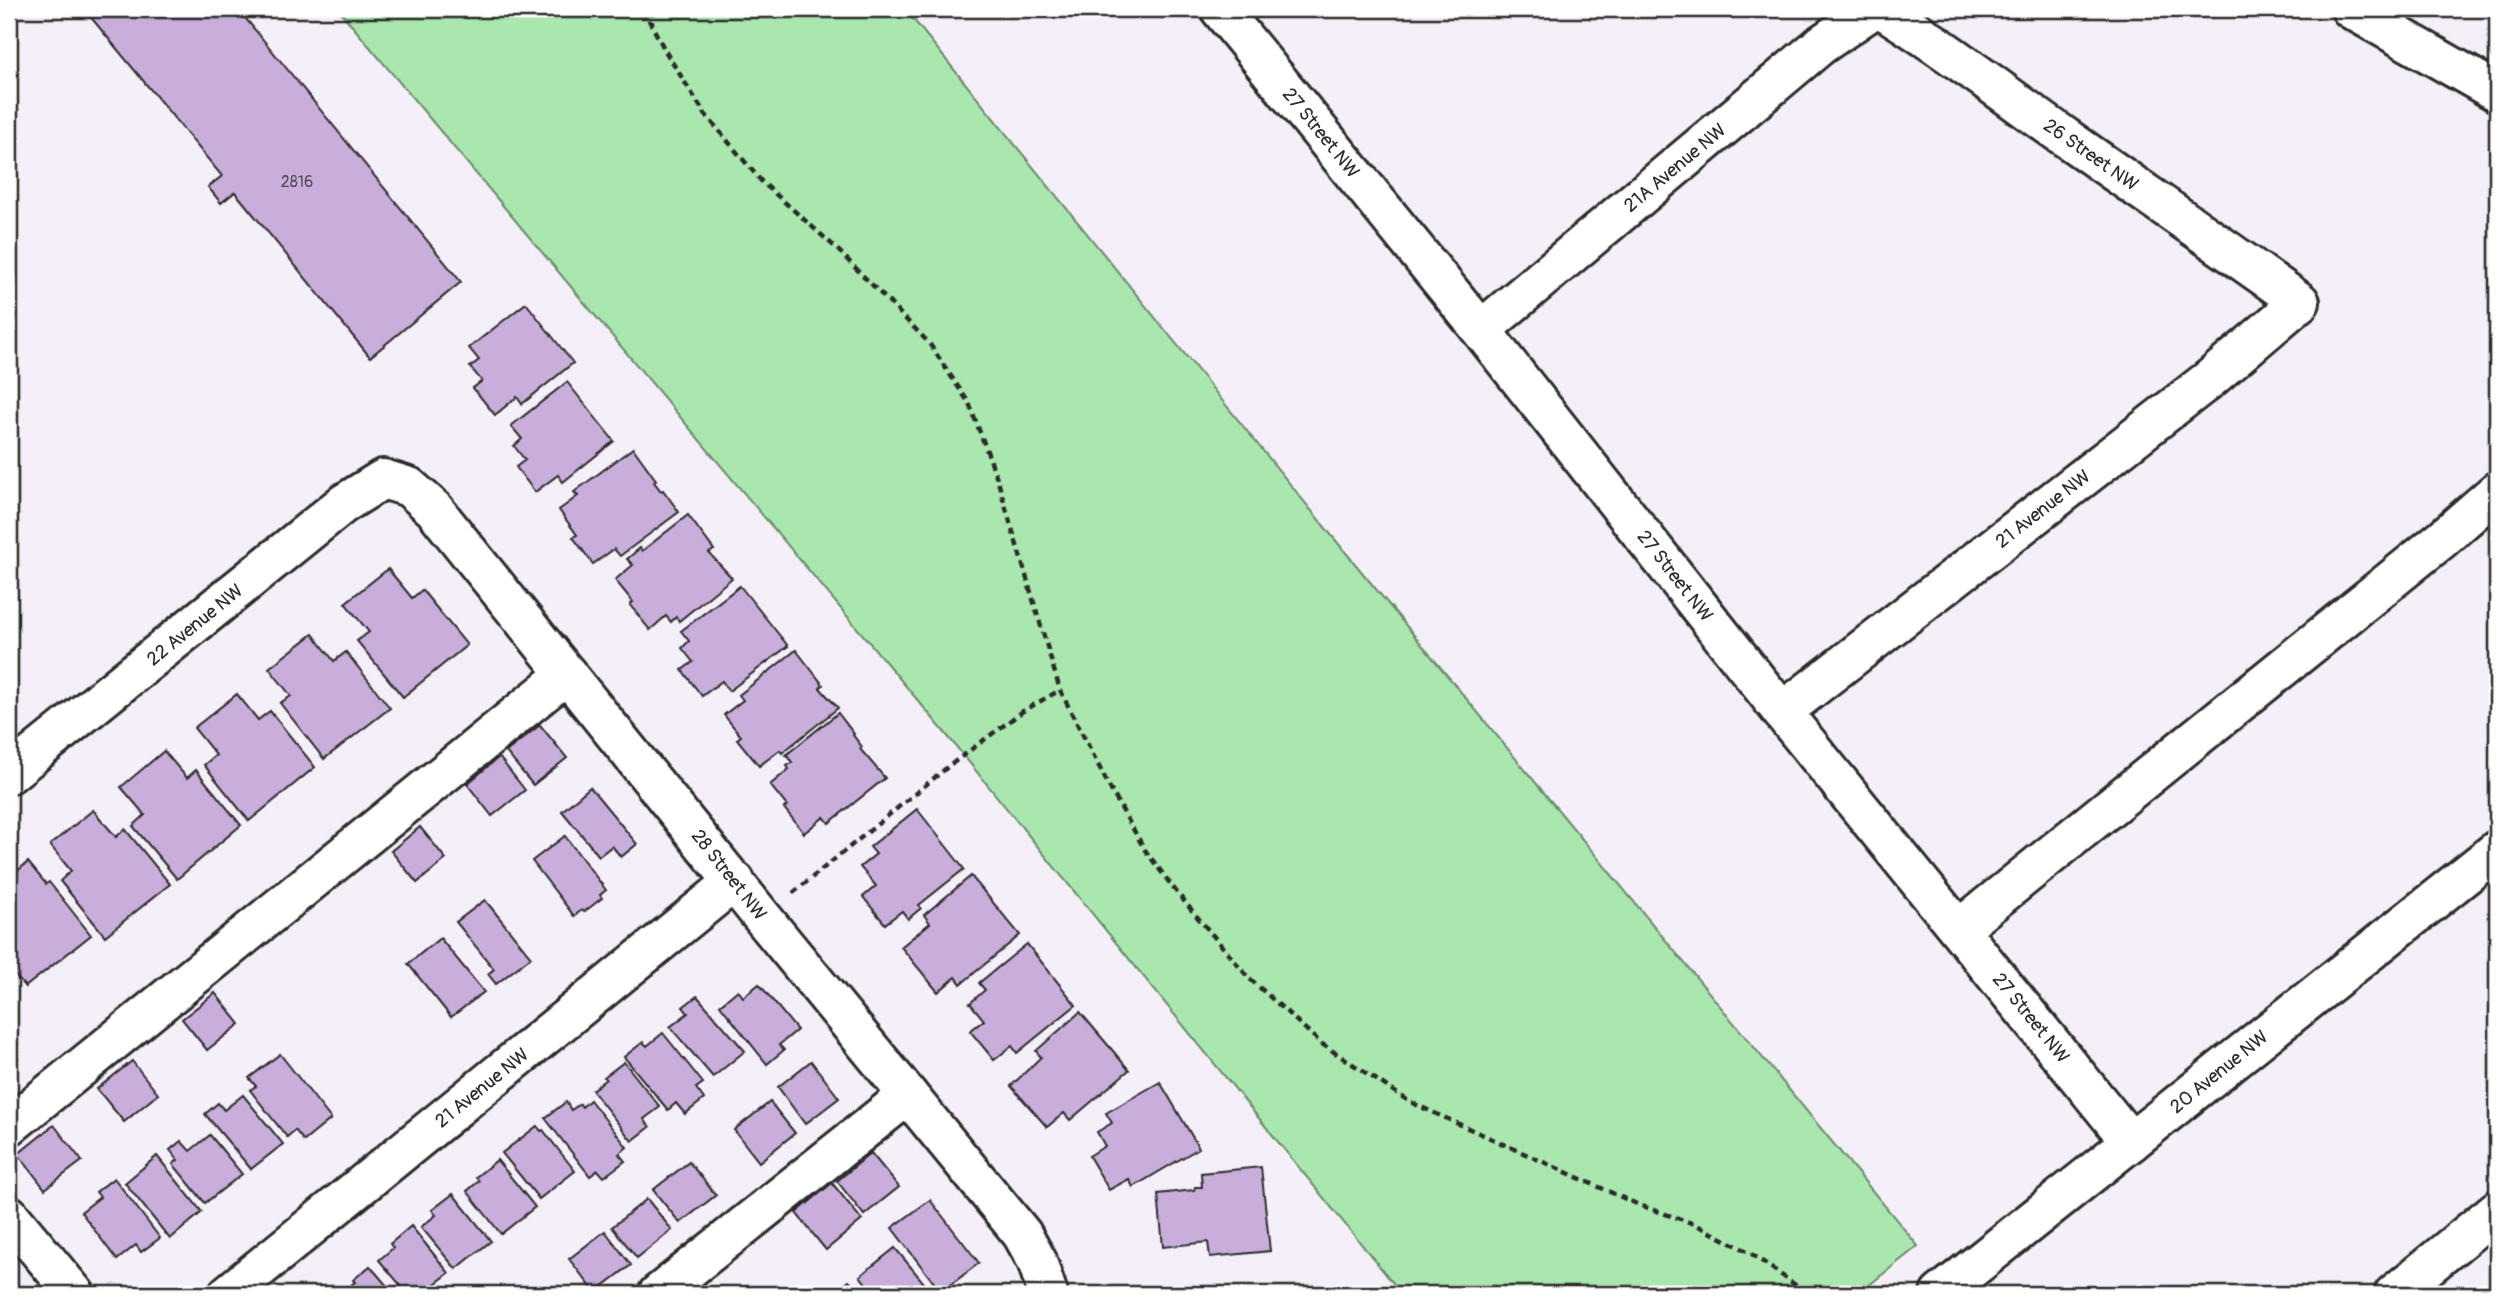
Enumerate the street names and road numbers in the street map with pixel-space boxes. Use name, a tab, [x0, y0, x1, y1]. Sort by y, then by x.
street label: 27 Street NW	[1277, 83, 1365, 183]
street label: 26 Street NW	[2039, 113, 2143, 197]
street label: 21A Avenue NW	[1619, 118, 1731, 218]
street label: 21 Avenue NW	[1991, 465, 2095, 553]
street label: 27 Street NW	[1632, 525, 1718, 627]
street label: 22 Avenue NW	[142, 579, 248, 671]
street label: 28 Street NW	[686, 825, 772, 925]
street label: 27 Street NW	[1987, 968, 2075, 1068]
street label: 20 Avenue NW	[2165, 1025, 2273, 1119]
street label: 21 Avenue NW	[430, 1043, 534, 1133]

